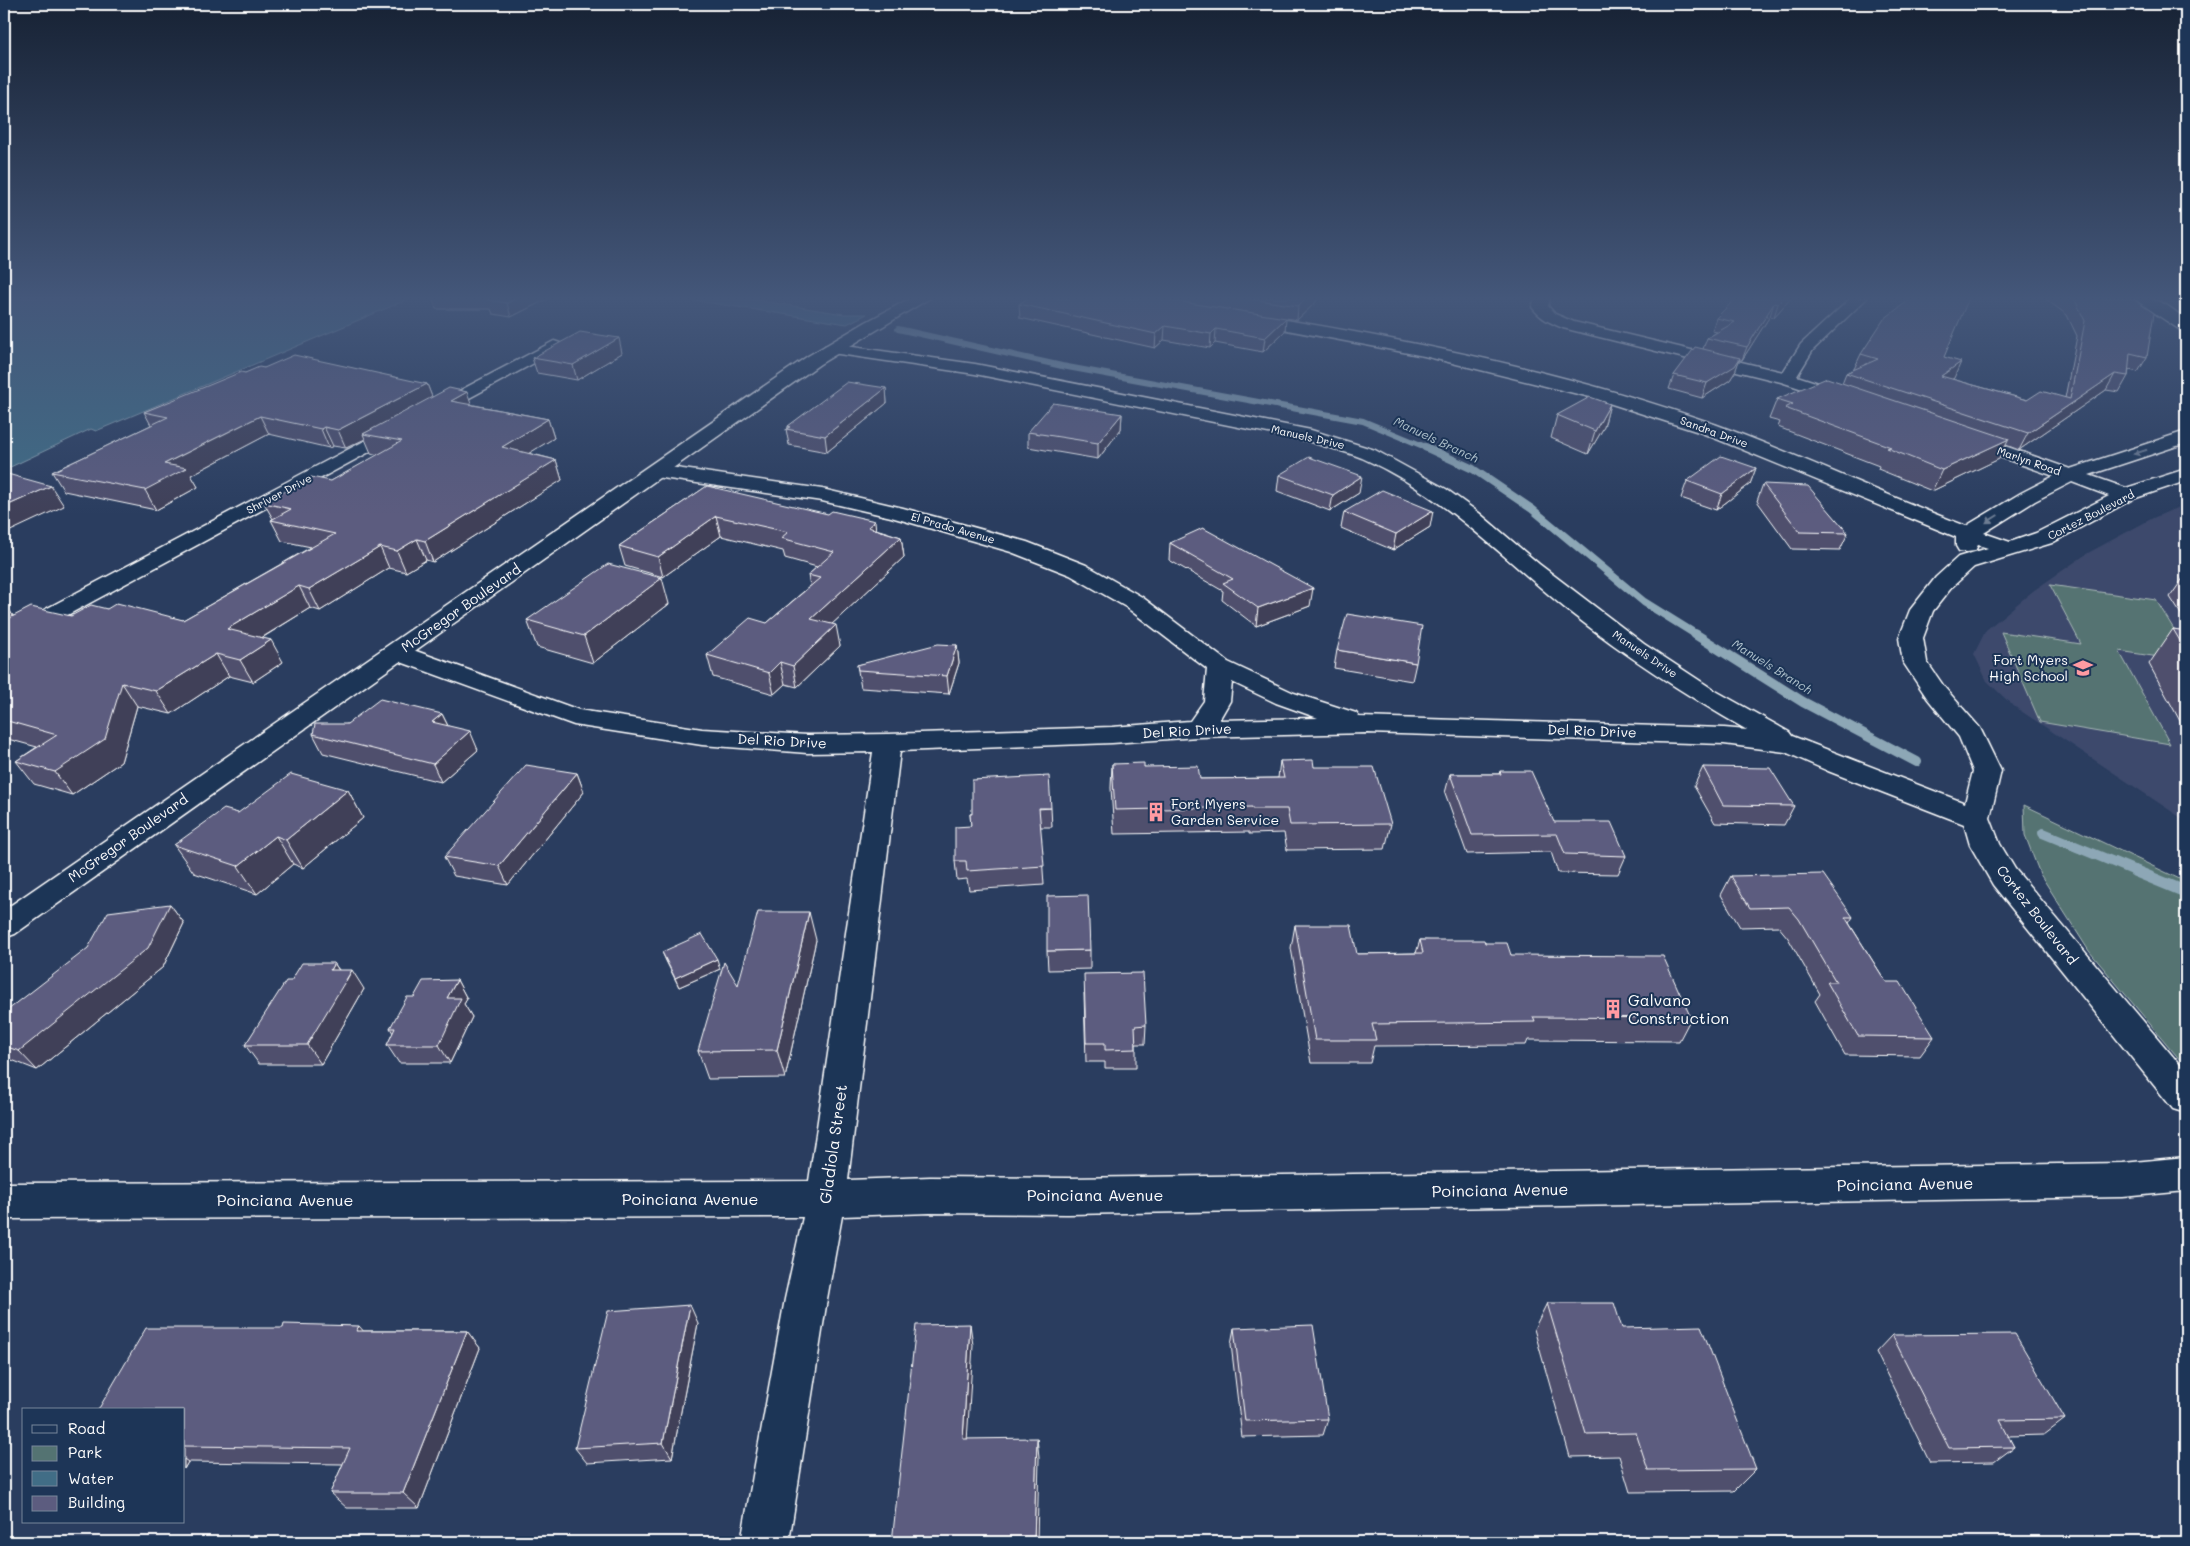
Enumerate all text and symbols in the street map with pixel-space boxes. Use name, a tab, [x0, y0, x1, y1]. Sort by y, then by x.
water label: Manuels Branch	[1391, 412, 1482, 466]
street label: Sandra Drive	[1678, 412, 1750, 451]
street label: Manuels Drive	[1270, 421, 1347, 452]
street label: Marlyn Road	[1995, 443, 2063, 478]
one-way arrow	[2132, 449, 2147, 456]
street label: Shriver Drive	[243, 470, 314, 517]
street label: Cortez Boulevard	[2045, 486, 2137, 543]
street label: El Prado Avenue	[909, 508, 997, 547]
one-way arrow	[1986, 514, 1999, 523]
street label: McGregor Boulevard	[397, 559, 525, 656]
street label: Manuels Drive	[1610, 626, 1681, 681]
water label: Manuels Branch	[1729, 635, 1816, 697]
place label: Fort Myers High School	[1989, 650, 2068, 685]
school or university icon: Fort Myers High School	[2072, 657, 2094, 679]
street label: Del Rio Drive	[1142, 719, 1232, 742]
street label: Del Rio Drive	[1547, 719, 1637, 742]
street label: Del Rio Drive	[737, 729, 827, 752]
street label: McGregor Boulevard	[64, 789, 192, 886]
place label: Fort Myers Garden Service	[1171, 794, 1279, 829]
building icon: Fort Myers Garden Service	[1145, 801, 1167, 823]
street label: Cortez Boulevard	[1993, 861, 2082, 968]
place label: Galvano Construction	[1628, 989, 1729, 1028]
building icon: Galvano Construction	[1602, 998, 1624, 1020]
street label: Gladiola Street	[814, 1083, 851, 1205]
street label: Poinciana Avenue	[1837, 1172, 1973, 1195]
street label: Poinciana Avenue	[1432, 1178, 1568, 1201]
street label: Poinciana Avenue	[1027, 1184, 1163, 1205]
street label: Poinciana Avenue	[622, 1188, 758, 1209]
street label: Poinciana Avenue	[217, 1189, 353, 1210]
legend	[22, 1408, 185, 1524]
text: Road	[68, 1418, 105, 1438]
text: Park	[68, 1442, 102, 1462]
text: Water	[68, 1468, 114, 1488]
text: Building	[68, 1492, 125, 1512]

